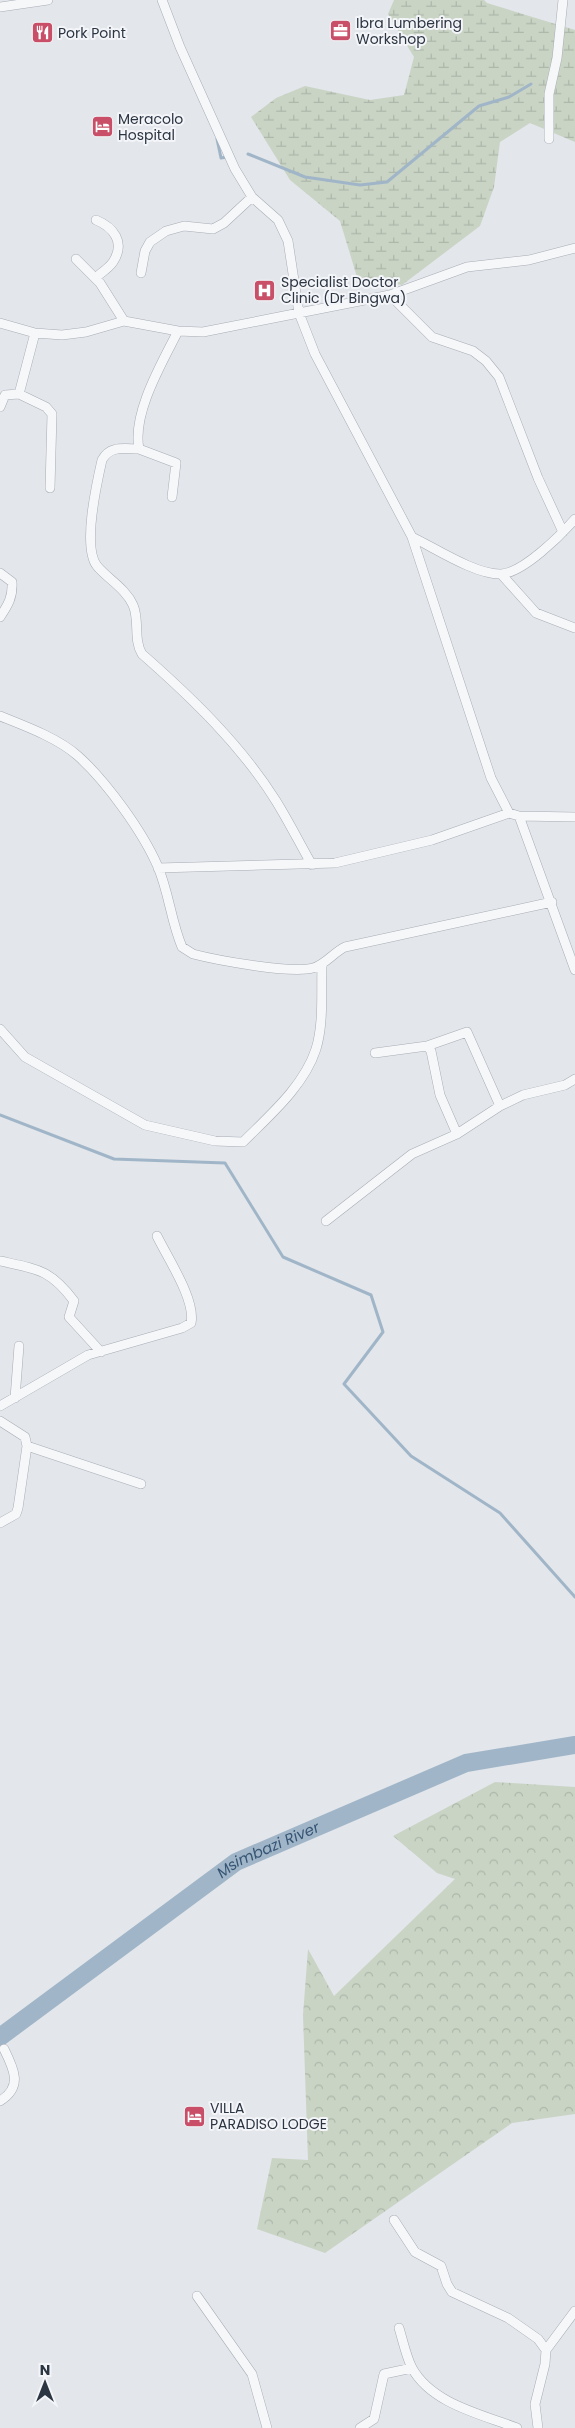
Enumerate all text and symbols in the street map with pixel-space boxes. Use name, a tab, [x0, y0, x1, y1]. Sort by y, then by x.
place label: Ibra Lumbering Workshop	[356, 13, 462, 49]
office icon: Ibra Lumbering Workshop	[328, 19, 352, 43]
restaurant icon: Pork Point	[30, 21, 54, 45]
place label: Pork Point	[58, 23, 126, 43]
place label: Meracolo Hospital	[118, 109, 183, 145]
hotel icon: Meracolo Hospital	[90, 115, 114, 139]
place label: Specialist Doctor Clinic (Dr Bingwa)	[281, 272, 406, 308]
hospital icon: Specialist Doctor Clinic (Dr Bingwa)	[253, 278, 277, 302]
water label: Msimbazi River	[212, 1816, 323, 1883]
place label: VILLA PARADISO LODGE	[210, 2098, 327, 2134]
hotel icon: VILLA PARADISO LODGE	[182, 2104, 206, 2128]
north arrow	[20, 2358, 70, 2408]
text: N	[40, 2360, 50, 2380]

